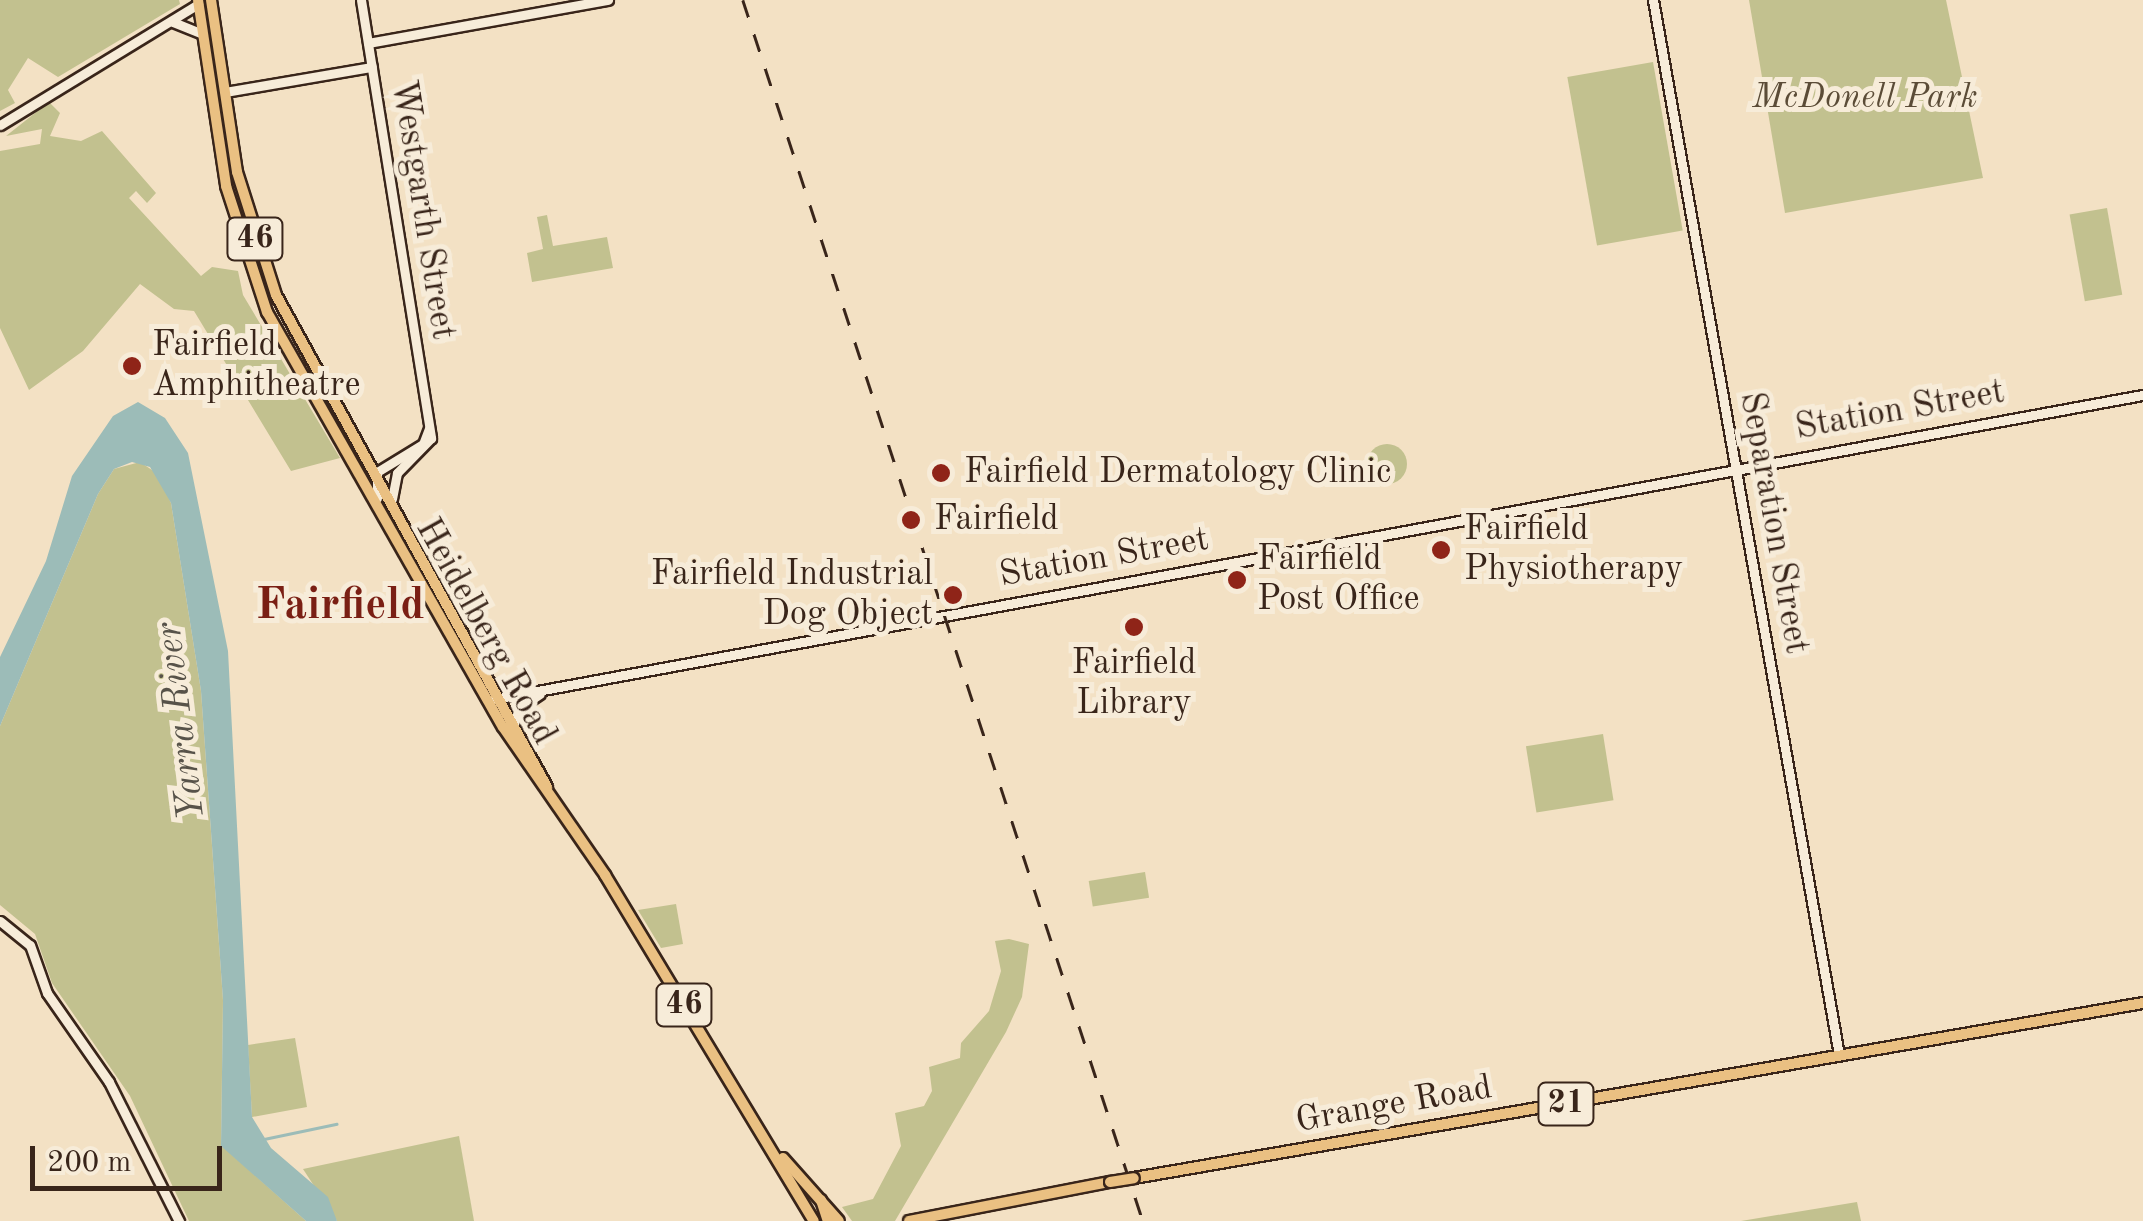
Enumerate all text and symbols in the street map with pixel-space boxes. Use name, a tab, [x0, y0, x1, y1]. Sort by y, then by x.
street label: Westgarth Street	[381, 77, 463, 343]
park label: McDonell Park	[1752, 77, 1978, 119]
road number: 46	[225, 212, 285, 266]
place label: Fairfield Amphitheatre	[152, 325, 361, 407]
marker: Fairfield Amphitheatre	[121, 355, 143, 377]
street label: Station Street	[1792, 372, 2008, 450]
street label: Separation Street	[1729, 389, 1817, 657]
place label: Fairfield Dermatology Clinic	[964, 452, 1391, 494]
marker: Fairfield Dermatology Clinic	[928, 460, 954, 486]
place label: Fairfield	[934, 499, 1059, 541]
marker: Fairfield	[898, 507, 924, 533]
place label: Fairfield Physiotherapy	[1464, 509, 1683, 591]
street label: Heidelberg Road	[406, 512, 564, 752]
street label: Station Street	[996, 519, 1212, 597]
marker: Fairfield Physiotherapy	[1428, 537, 1454, 563]
place label: Fairfield Post Office	[1257, 539, 1420, 621]
place label: Fairfield Industrial Dog Object	[651, 554, 933, 636]
marker: Fairfield Post Office	[1226, 569, 1248, 591]
district label: Fairfield	[255, 580, 425, 634]
marker: Fairfield Industrial Dog Object	[942, 584, 964, 606]
marker: Fairfield Library	[1123, 616, 1145, 638]
water label: Yarra River	[147, 620, 217, 822]
place label: Fairfield Library	[1072, 643, 1196, 725]
road number: 46	[654, 978, 714, 1032]
street label: Grange Road	[1293, 1067, 1495, 1143]
road number: 21	[1536, 1077, 1596, 1131]
scale bar	[35, 1126, 228, 1188]
text: 200 m	[47, 1148, 131, 1178]

